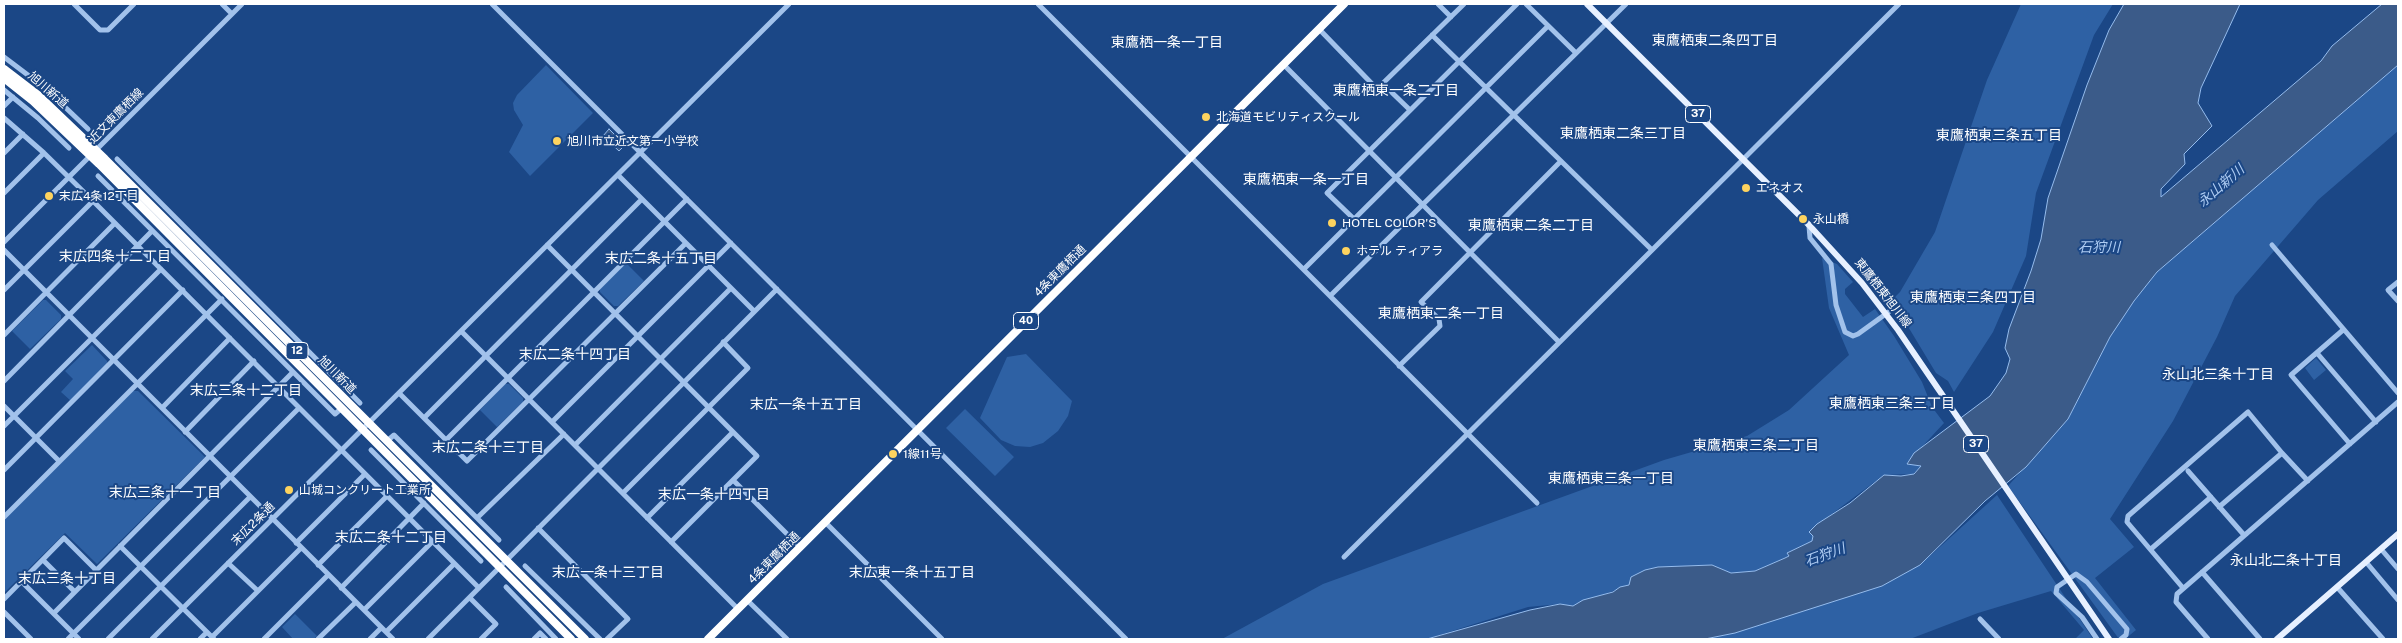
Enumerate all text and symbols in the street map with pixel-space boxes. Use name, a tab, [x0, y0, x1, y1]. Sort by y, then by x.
district label: 東鷹栖東二条四丁目	[1652, 33, 1778, 49]
district label: 東鷹栖一条一丁目	[1111, 35, 1223, 51]
street label: 旭川新道	[25, 69, 71, 111]
district label: 東鷹栖東一条二丁目	[1333, 83, 1459, 99]
street label: 近文東鷹栖線	[85, 85, 147, 147]
road number: 37	[1686, 106, 1710, 122]
place label: 北海道モビリティスクール	[1216, 110, 1360, 124]
marker: 北海道モビリティスクール	[1200, 111, 1212, 123]
district label: 東鷹栖東二条三丁目	[1560, 126, 1686, 142]
district label: 東鷹栖東三条五丁目	[1936, 128, 2062, 144]
place label: 旭川市立近文第一小学校	[567, 134, 699, 148]
marker: 旭川市立近文第一小学校	[551, 135, 563, 147]
water label: 永山新川	[2194, 161, 2248, 211]
district label: 東鷹栖東一条一丁目	[1243, 172, 1369, 188]
place label: エネオス	[1756, 181, 1804, 195]
marker: エネオス	[1740, 182, 1752, 194]
place label: 末広4条12丁目	[59, 189, 139, 203]
marker: 末広4条12丁目	[43, 190, 55, 202]
place label: 永山橋	[1813, 212, 1849, 226]
marker: 永山橋	[1797, 213, 1809, 225]
place label: HOTEL COLOR'S	[1342, 216, 1436, 230]
marker: HOTEL COLOR'S	[1326, 217, 1338, 229]
district label: 東鷹栖東二条二丁目	[1468, 218, 1594, 234]
water label: 石狩川	[2078, 240, 2120, 256]
street label: 4条東鷹栖通	[1031, 242, 1089, 300]
place label: ホテル ティアラ	[1356, 244, 1443, 258]
marker: ホテル ティアラ	[1340, 245, 1352, 257]
district label: 末広四条十二丁目	[59, 249, 171, 265]
district label: 末広二条十五丁目	[605, 251, 717, 267]
street label: 東鷹栖東旭川線	[1851, 255, 1915, 331]
district label: 東鷹栖東三条四丁目	[1910, 290, 2036, 306]
district label: 東鷹栖東二条一丁目	[1378, 306, 1504, 322]
road number: 40	[1014, 312, 1038, 330]
road number: 12	[286, 342, 308, 360]
district label: 末広二条十四丁目	[519, 347, 631, 363]
street label: 旭川新道	[315, 353, 359, 397]
district label: 永山北三条十丁目	[2162, 367, 2274, 383]
district label: 末広三条十二丁目	[190, 383, 302, 399]
district label: 東鷹栖東三条三丁目	[1829, 396, 1955, 412]
district label: 末広一条十五丁目	[750, 397, 862, 413]
road number: 37	[1964, 436, 1988, 452]
district label: 東鷹栖東三条二丁目	[1693, 438, 1819, 454]
district label: 末広二条十三丁目	[432, 440, 544, 456]
place label: 1線11号	[903, 447, 942, 461]
marker: 1線11号	[887, 448, 899, 460]
district label: 東鷹栖東三条一丁目	[1548, 471, 1674, 487]
place label: 山城コンクリート工業所	[299, 483, 431, 497]
marker: 山城コンクリート工業所	[283, 484, 295, 496]
district label: 末広三条十一丁目	[109, 485, 221, 501]
district label: 末広一条十四丁目	[658, 487, 770, 503]
street label: 末広2条通	[228, 499, 278, 549]
street label: 4条東鷹栖通	[745, 529, 803, 587]
district label: 末広二条十二丁目	[335, 530, 447, 546]
water label: 石狩川	[1802, 540, 1848, 570]
district label: 永山北二条十丁目	[2230, 553, 2342, 569]
district label: 末広一条十三丁目	[552, 565, 664, 581]
district label: 末広東一条十五丁目	[849, 565, 975, 581]
district label: 末広三条十丁目	[18, 571, 116, 587]

